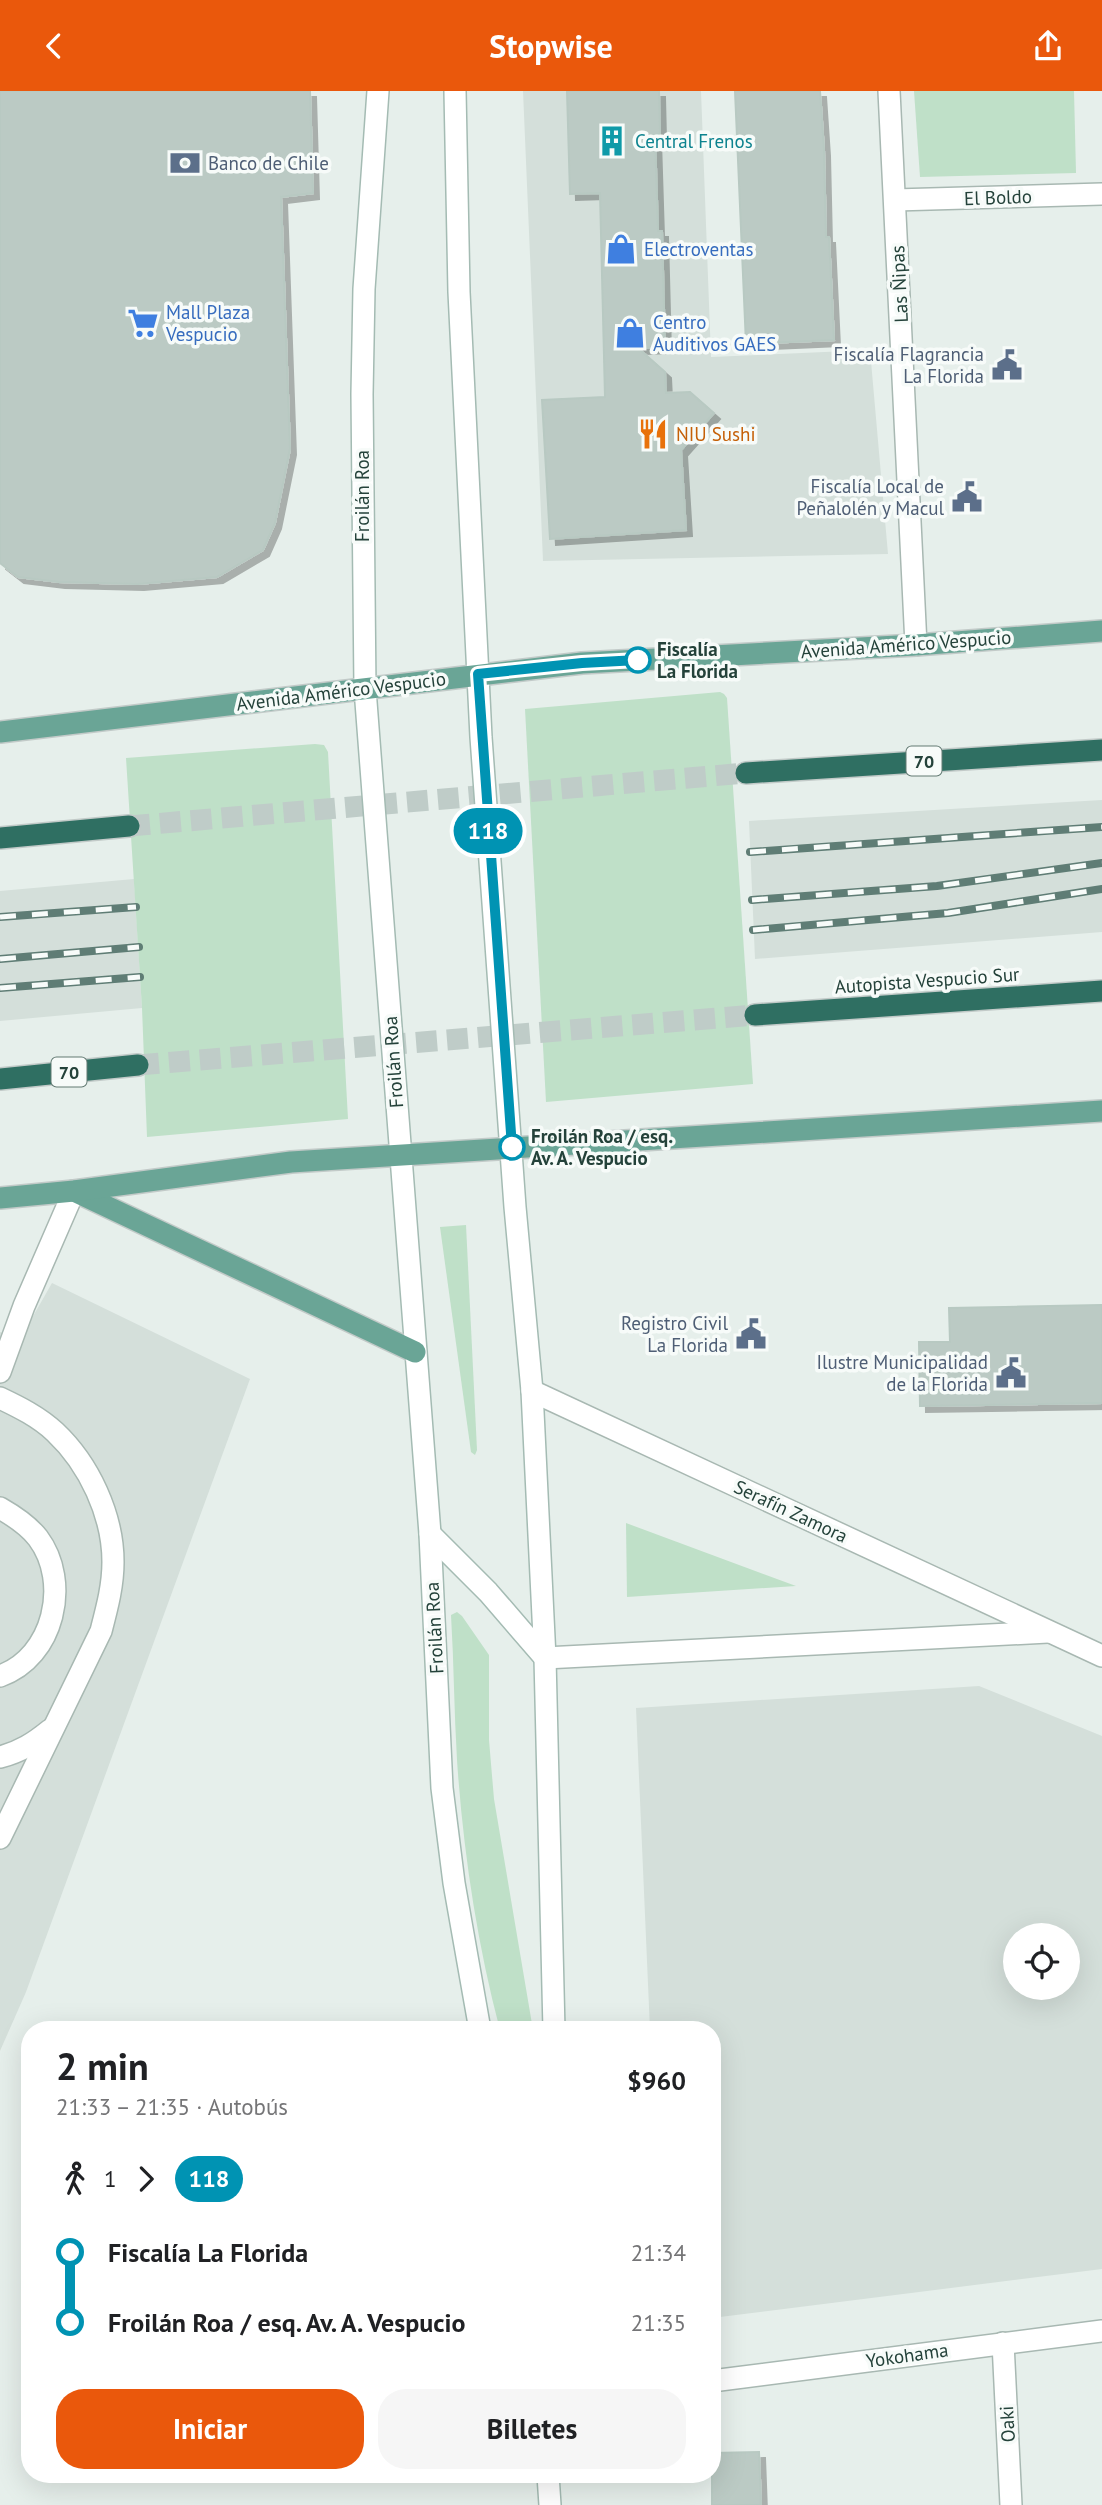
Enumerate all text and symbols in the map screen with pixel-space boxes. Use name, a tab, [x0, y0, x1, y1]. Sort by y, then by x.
text: Stopwise	[489, 25, 613, 67]
icon: back	[35, 27, 73, 65]
icon: share	[1029, 27, 1067, 65]
building icon: Central Frenos	[595, 124, 629, 158]
place label: Central Frenos	[635, 129, 753, 153]
bank icon: Banco de Chile	[168, 146, 202, 180]
place label: Banco de Chile	[208, 151, 329, 175]
street label: El Boldo	[964, 184, 1032, 210]
shop icon: Electroventas	[604, 232, 638, 266]
place label: Electroventas	[644, 237, 753, 261]
street label: Las Ñipas	[885, 245, 913, 323]
place label: Mall Plaza Vespucio	[165, 300, 250, 346]
supermarket icon: Mall Plaza Vespucio	[126, 306, 160, 340]
place label: Centro Auditivos GAES	[653, 310, 776, 356]
shop icon: Centro Auditivos GAES	[613, 316, 647, 350]
place label: Fiscalía Flagrancia La Florida	[834, 342, 984, 388]
public building icon: Fiscalía Flagrancia La Florida	[990, 348, 1024, 382]
restaurant icon: NIU Sushi	[636, 417, 670, 451]
place label: NIU Sushi	[676, 422, 756, 446]
street label: Froilán Roa	[350, 450, 374, 542]
place label: Fiscalía Local de Peñalolén y Macul	[796, 474, 944, 520]
public building icon: Fiscalía Local de Peñalolén y Macul	[950, 480, 984, 514]
street label: Avenida Américo Vespucio	[800, 625, 1012, 663]
place label: Fiscalía La Florida	[657, 637, 738, 683]
marker: Fiscalía La Florida	[625, 647, 651, 673]
street label: Avenida Américo Vespucio	[235, 666, 447, 716]
road number: 70	[906, 747, 942, 775]
line badge: 118	[448, 808, 528, 854]
text: 118	[468, 815, 508, 846]
street label: Autopista Vespucio Sur	[834, 962, 1021, 998]
street label: Froilán Roa	[378, 1015, 408, 1109]
road number: 70	[52, 1057, 86, 1087]
place label: Froilán Roa / esq. Av. A. Vespucio	[531, 1124, 673, 1170]
marker: Froilán Roa / esq. Av. A. Vespucio	[499, 1134, 525, 1160]
place label: Registro Civil La Florida	[621, 1311, 728, 1357]
public building icon: Registro Civil La Florida	[734, 1317, 768, 1351]
place label: Ilustre Municipalidad de la Florida	[816, 1350, 988, 1396]
public building icon: Ilustre Municipalidad de la Florida	[994, 1356, 1028, 1390]
street label: Serafín Zamora	[730, 1474, 852, 1548]
street label: Froilán Roa	[420, 1581, 448, 1675]
map controls	[1003, 1923, 1080, 2000]
button: locate	[1003, 1923, 1080, 2000]
text: 2 min	[56, 2041, 149, 2090]
text: $960	[627, 2064, 686, 2097]
text: 21:33 – 21:35 · Autobús	[56, 2092, 288, 2121]
icon: walk	[56, 2160, 94, 2198]
icon: forward	[127, 2160, 165, 2198]
text: 118	[189, 2163, 229, 2194]
text: 1	[104, 2164, 117, 2193]
text: Fiscalía La Florida	[108, 2236, 308, 2269]
text: 21:34	[631, 2238, 686, 2267]
text: Froilán Roa / esq. Av. A. Vespucio	[108, 2306, 465, 2339]
text: 21:35	[631, 2308, 686, 2337]
street label: Yokohama	[864, 2337, 950, 2373]
button: Iniciar	[56, 2389, 364, 2469]
button: Billetes	[378, 2389, 686, 2469]
street label: Oaki	[994, 2405, 1020, 2443]

